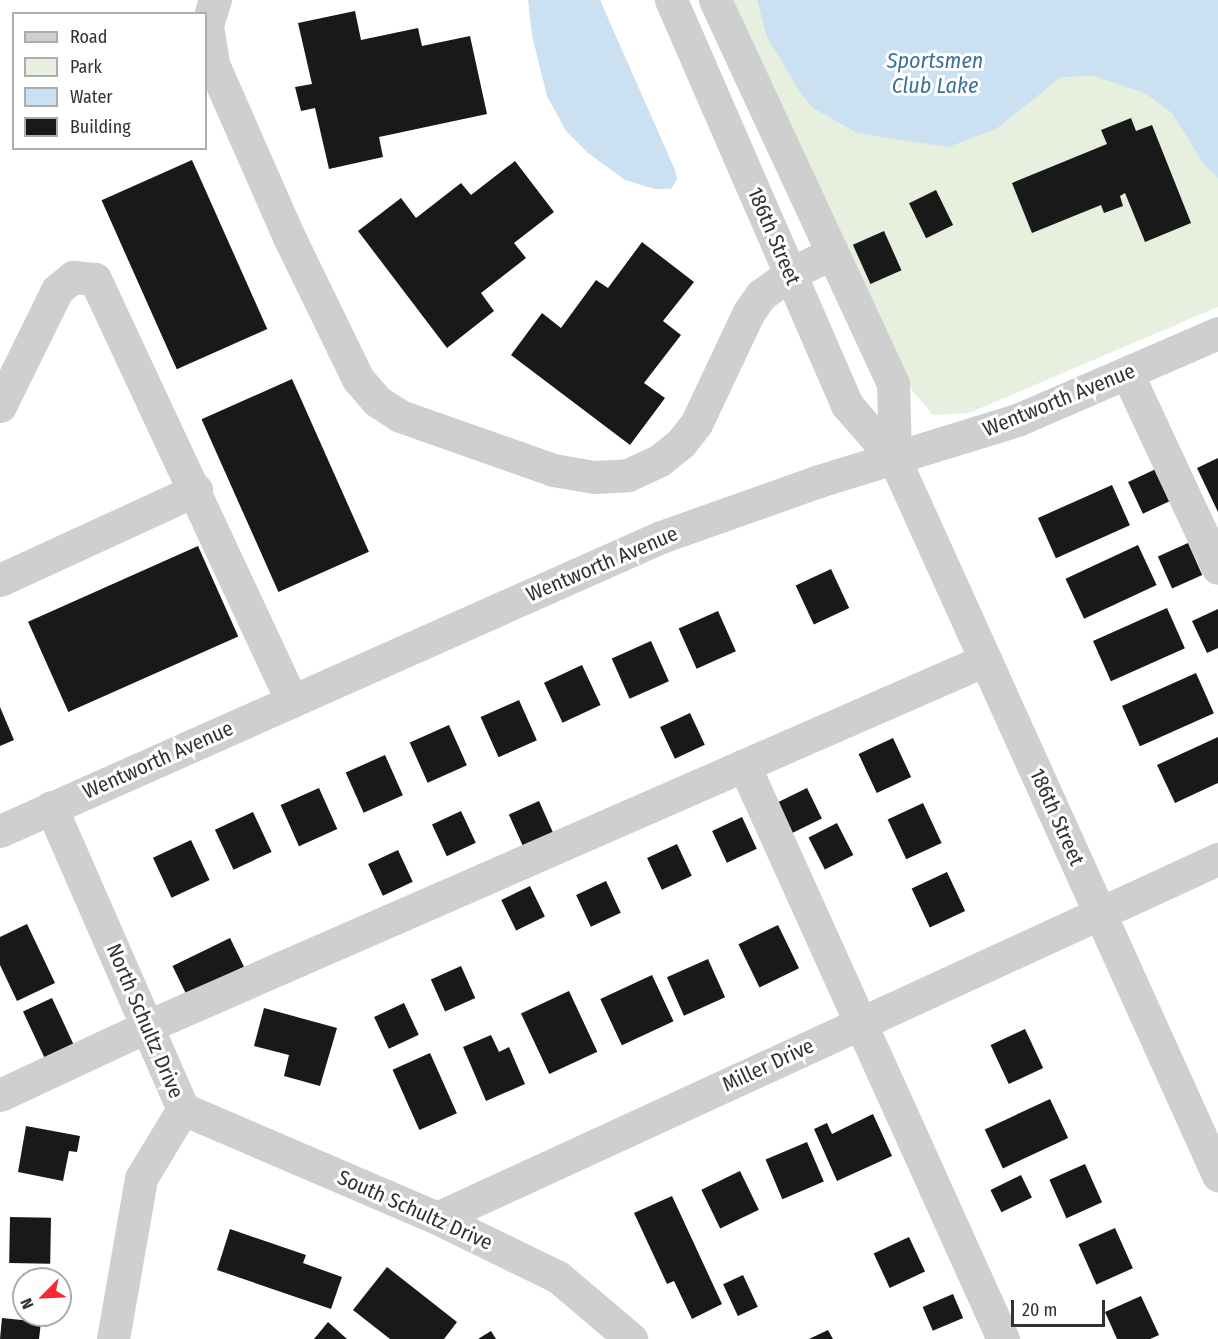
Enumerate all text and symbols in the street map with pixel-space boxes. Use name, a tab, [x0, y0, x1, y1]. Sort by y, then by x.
legend	[12, 12, 207, 150]
text: Road	[70, 26, 107, 48]
water label: Sportsmen Club Lake	[887, 47, 983, 98]
text: Park	[70, 56, 102, 78]
text: Water	[70, 86, 113, 108]
text: Building	[70, 116, 131, 138]
street label: 186th Street	[742, 183, 806, 289]
street label: Wentworth Avenue	[979, 358, 1139, 442]
street label: Wentworth Avenue	[523, 521, 681, 607]
street label: Wentworth Avenue	[79, 716, 237, 804]
street label: 186th Street	[1024, 765, 1090, 869]
street label: North Schultz Drive	[101, 940, 189, 1102]
street label: Miller Drive	[718, 1033, 818, 1097]
street label: South Schultz Drive	[334, 1165, 496, 1255]
north arrow	[12, 1267, 72, 1327]
scale bar	[1014, 1288, 1108, 1326]
text: N	[16, 1295, 38, 1312]
text: 20 m	[1022, 1299, 1057, 1321]

